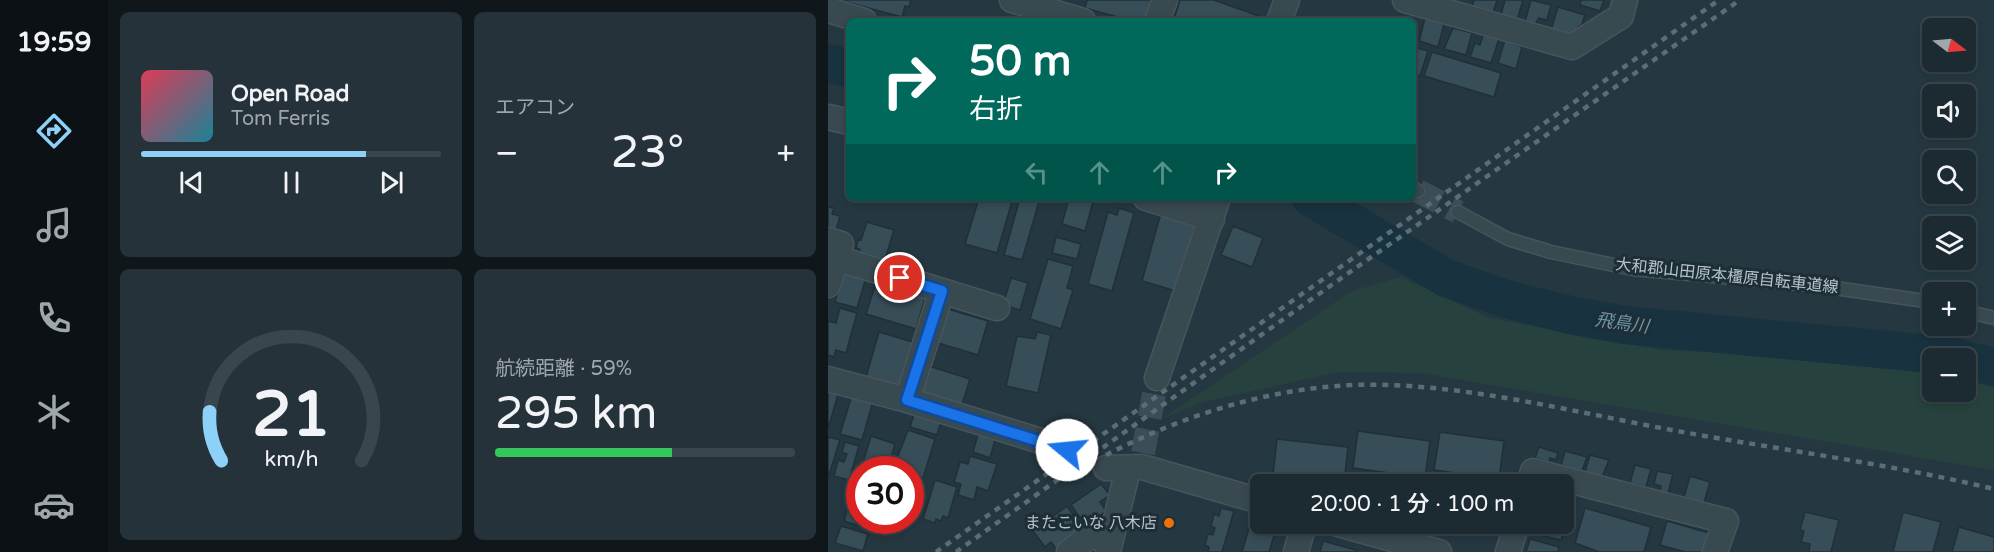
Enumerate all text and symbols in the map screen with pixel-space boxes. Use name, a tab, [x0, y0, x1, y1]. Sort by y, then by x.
north arrow	[1922, 18, 1976, 72]
map controls	[1922, 18, 1976, 402]
text: 19:59	[17, 26, 91, 59]
text: 50 m	[969, 36, 1071, 87]
icon: right	[870, 42, 948, 120]
text: Open Road	[231, 81, 349, 107]
button: sound	[1922, 84, 1976, 138]
text: 右折	[969, 93, 1023, 126]
text: エアコン	[495, 96, 575, 120]
text: Tom Ferris	[231, 107, 330, 131]
icon: directions	[33, 110, 75, 152]
text: 23°	[611, 126, 684, 180]
text: −	[495, 134, 519, 173]
text: +	[776, 134, 795, 173]
button: search	[1922, 150, 1976, 204]
icon: left	[1020, 156, 1053, 189]
icon: ahead	[1083, 156, 1116, 189]
icon: ahead	[1146, 156, 1179, 189]
icon: right	[1209, 156, 1242, 189]
icon: previous	[175, 166, 208, 199]
icon: pause	[275, 166, 308, 199]
icon: next	[375, 166, 408, 199]
icon: music	[33, 204, 75, 246]
button: layers	[1922, 216, 1976, 270]
pin	[874, 252, 925, 303]
street label: 大和郡山田原本橿原自転車道線	[1615, 254, 1839, 298]
icon: arrive	[883, 261, 916, 294]
button: +	[1922, 282, 1976, 336]
icon: phone	[33, 297, 75, 339]
water label: 飛鳥川	[1594, 308, 1652, 338]
button: −	[1922, 348, 1976, 402]
text: 航続距離 · 59%	[495, 357, 632, 381]
text: 21	[252, 378, 330, 453]
text: 295 km	[495, 387, 657, 441]
icon: climate	[33, 391, 75, 433]
position arrow	[1035, 418, 1099, 482]
text: km/h	[264, 447, 318, 473]
speed limit sign: 30	[846, 456, 924, 534]
icon: car	[33, 484, 75, 526]
text: 20:00 · 1 分 · 100 m	[1310, 491, 1514, 517]
place label: またこいな 八木店	[1025, 513, 1157, 533]
marker: またこいな 八木店	[1162, 516, 1176, 530]

